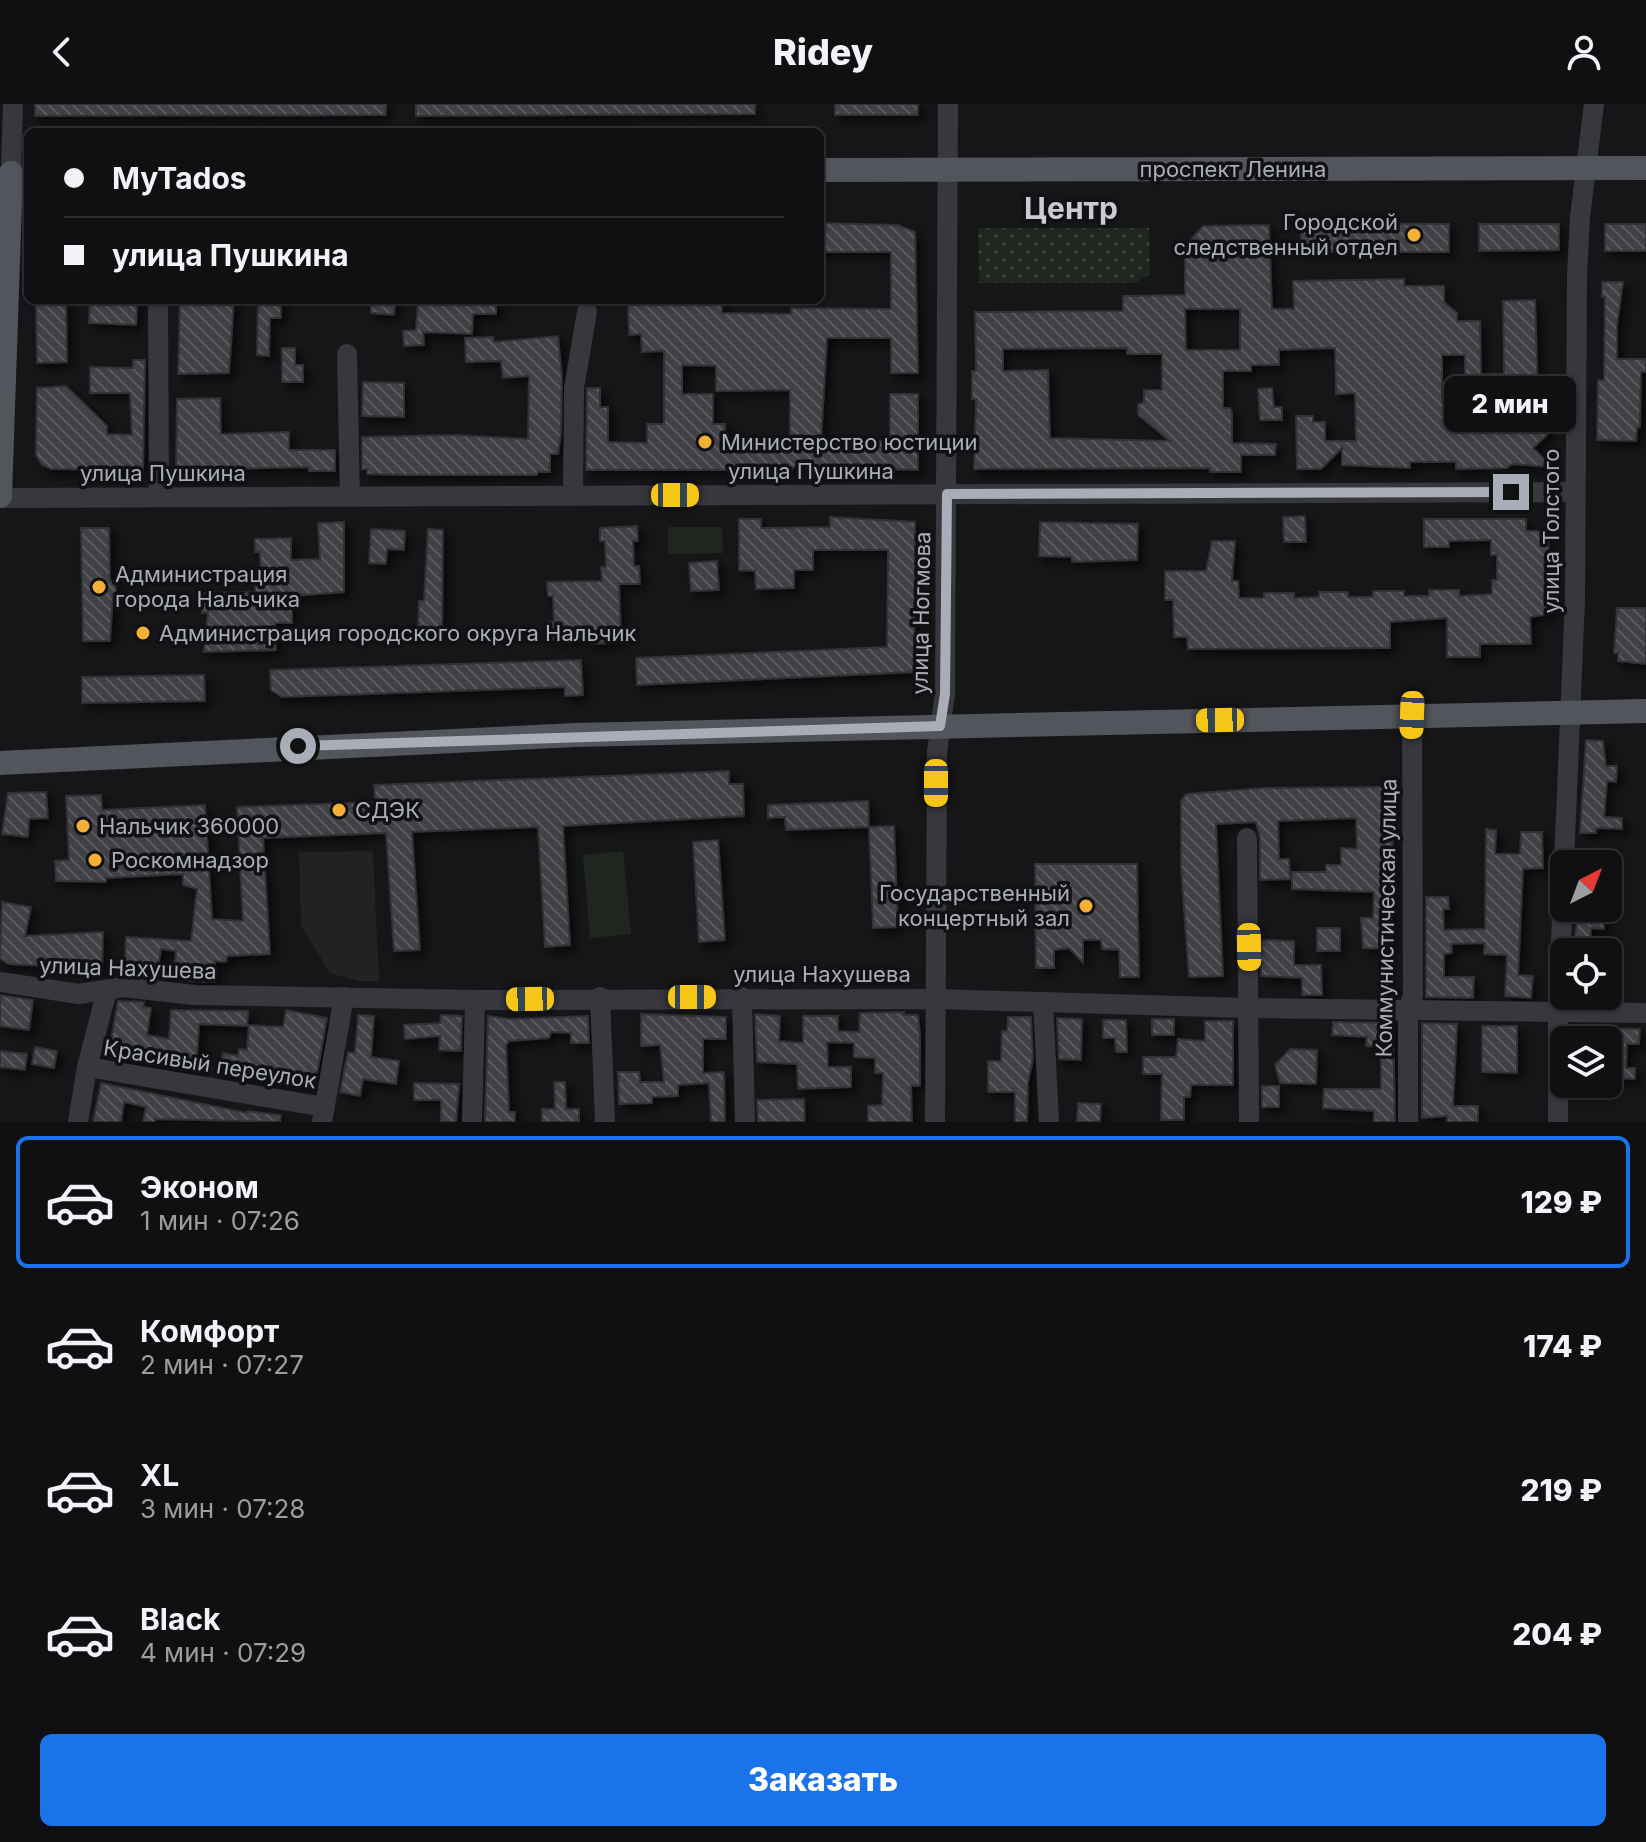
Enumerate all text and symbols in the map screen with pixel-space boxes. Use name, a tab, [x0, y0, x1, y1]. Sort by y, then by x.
icon: back	[40, 30, 84, 74]
text: Ridey	[773, 30, 873, 74]
icon: person	[1562, 30, 1606, 74]
street label: проспект Ленина	[1140, 156, 1326, 182]
text: MyTados	[112, 160, 247, 196]
district label: Центр	[1024, 190, 1118, 226]
place label: Городской следственный отдел	[1174, 209, 1398, 260]
marker: Городской следственный отдел	[1405, 226, 1423, 244]
text: улица Пушкина	[112, 237, 349, 273]
callout: 2 мин	[1445, 376, 1577, 432]
text: 2 мин	[1472, 388, 1548, 419]
place label: Министерство юстиции	[721, 429, 977, 455]
marker: Министерство юстиции	[696, 433, 714, 451]
street label: улица Толстого	[1538, 448, 1564, 614]
street label: улица Пушкина	[728, 458, 894, 484]
street label: улица Пушкина	[80, 460, 246, 486]
route end	[1493, 474, 1529, 510]
car	[651, 483, 699, 507]
street label: улица Ногмова	[907, 531, 935, 695]
place label: Администрация города Нальчика	[115, 561, 300, 612]
marker: Администрация города Нальчика	[90, 578, 108, 596]
place label: Администрация городского округа Нальчик	[159, 620, 636, 646]
marker: Администрация городского округа Нальчик	[134, 624, 152, 642]
car	[1399, 691, 1425, 739]
car	[1196, 708, 1244, 732]
route start	[280, 728, 316, 764]
car	[924, 759, 948, 807]
street label: Коммунистическая улица	[1371, 778, 1401, 1058]
place label: СДЭК	[355, 797, 420, 823]
marker: СДЭК	[330, 801, 348, 819]
place label: Нальчик 360000	[99, 813, 279, 839]
marker: Нальчик 360000	[74, 817, 92, 835]
place label: Роскомнадзор	[111, 847, 269, 873]
north arrow	[1550, 850, 1622, 922]
map controls	[1550, 850, 1622, 1098]
marker: Роскомнадзор	[86, 851, 104, 869]
place label: Государственный концертный зал	[879, 880, 1070, 931]
marker: Государственный концертный зал	[1077, 897, 1095, 915]
car	[1237, 923, 1261, 971]
button: locate	[1550, 938, 1622, 1010]
street label: улица Нахушева	[39, 952, 217, 984]
street label: улица Нахушева	[733, 961, 911, 987]
car	[668, 985, 716, 1009]
car	[506, 987, 554, 1011]
button: layers	[1550, 1026, 1622, 1098]
street label: Красивый переулок	[102, 1034, 318, 1094]
icon: car	[44, 1166, 116, 1238]
text: Эконом	[140, 1169, 259, 1205]
text: 129 ₽	[1520, 1184, 1602, 1220]
text: 1 мин · 07:26	[140, 1205, 300, 1236]
icon: car	[44, 1310, 116, 1382]
text: Комфорт	[140, 1313, 279, 1349]
text: 174 ₽	[1523, 1328, 1602, 1364]
text: 2 мин · 07:27	[140, 1349, 304, 1380]
icon: car	[44, 1454, 116, 1526]
text: XL	[140, 1457, 179, 1493]
text: 219 ₽	[1520, 1472, 1602, 1508]
text: 3 мин · 07:28	[140, 1493, 305, 1524]
icon: car	[44, 1598, 116, 1670]
text: Black	[140, 1601, 220, 1637]
text: 204 ₽	[1512, 1616, 1602, 1652]
text: 4 мин · 07:29	[140, 1637, 306, 1668]
button: Заказать	[40, 1734, 1606, 1826]

